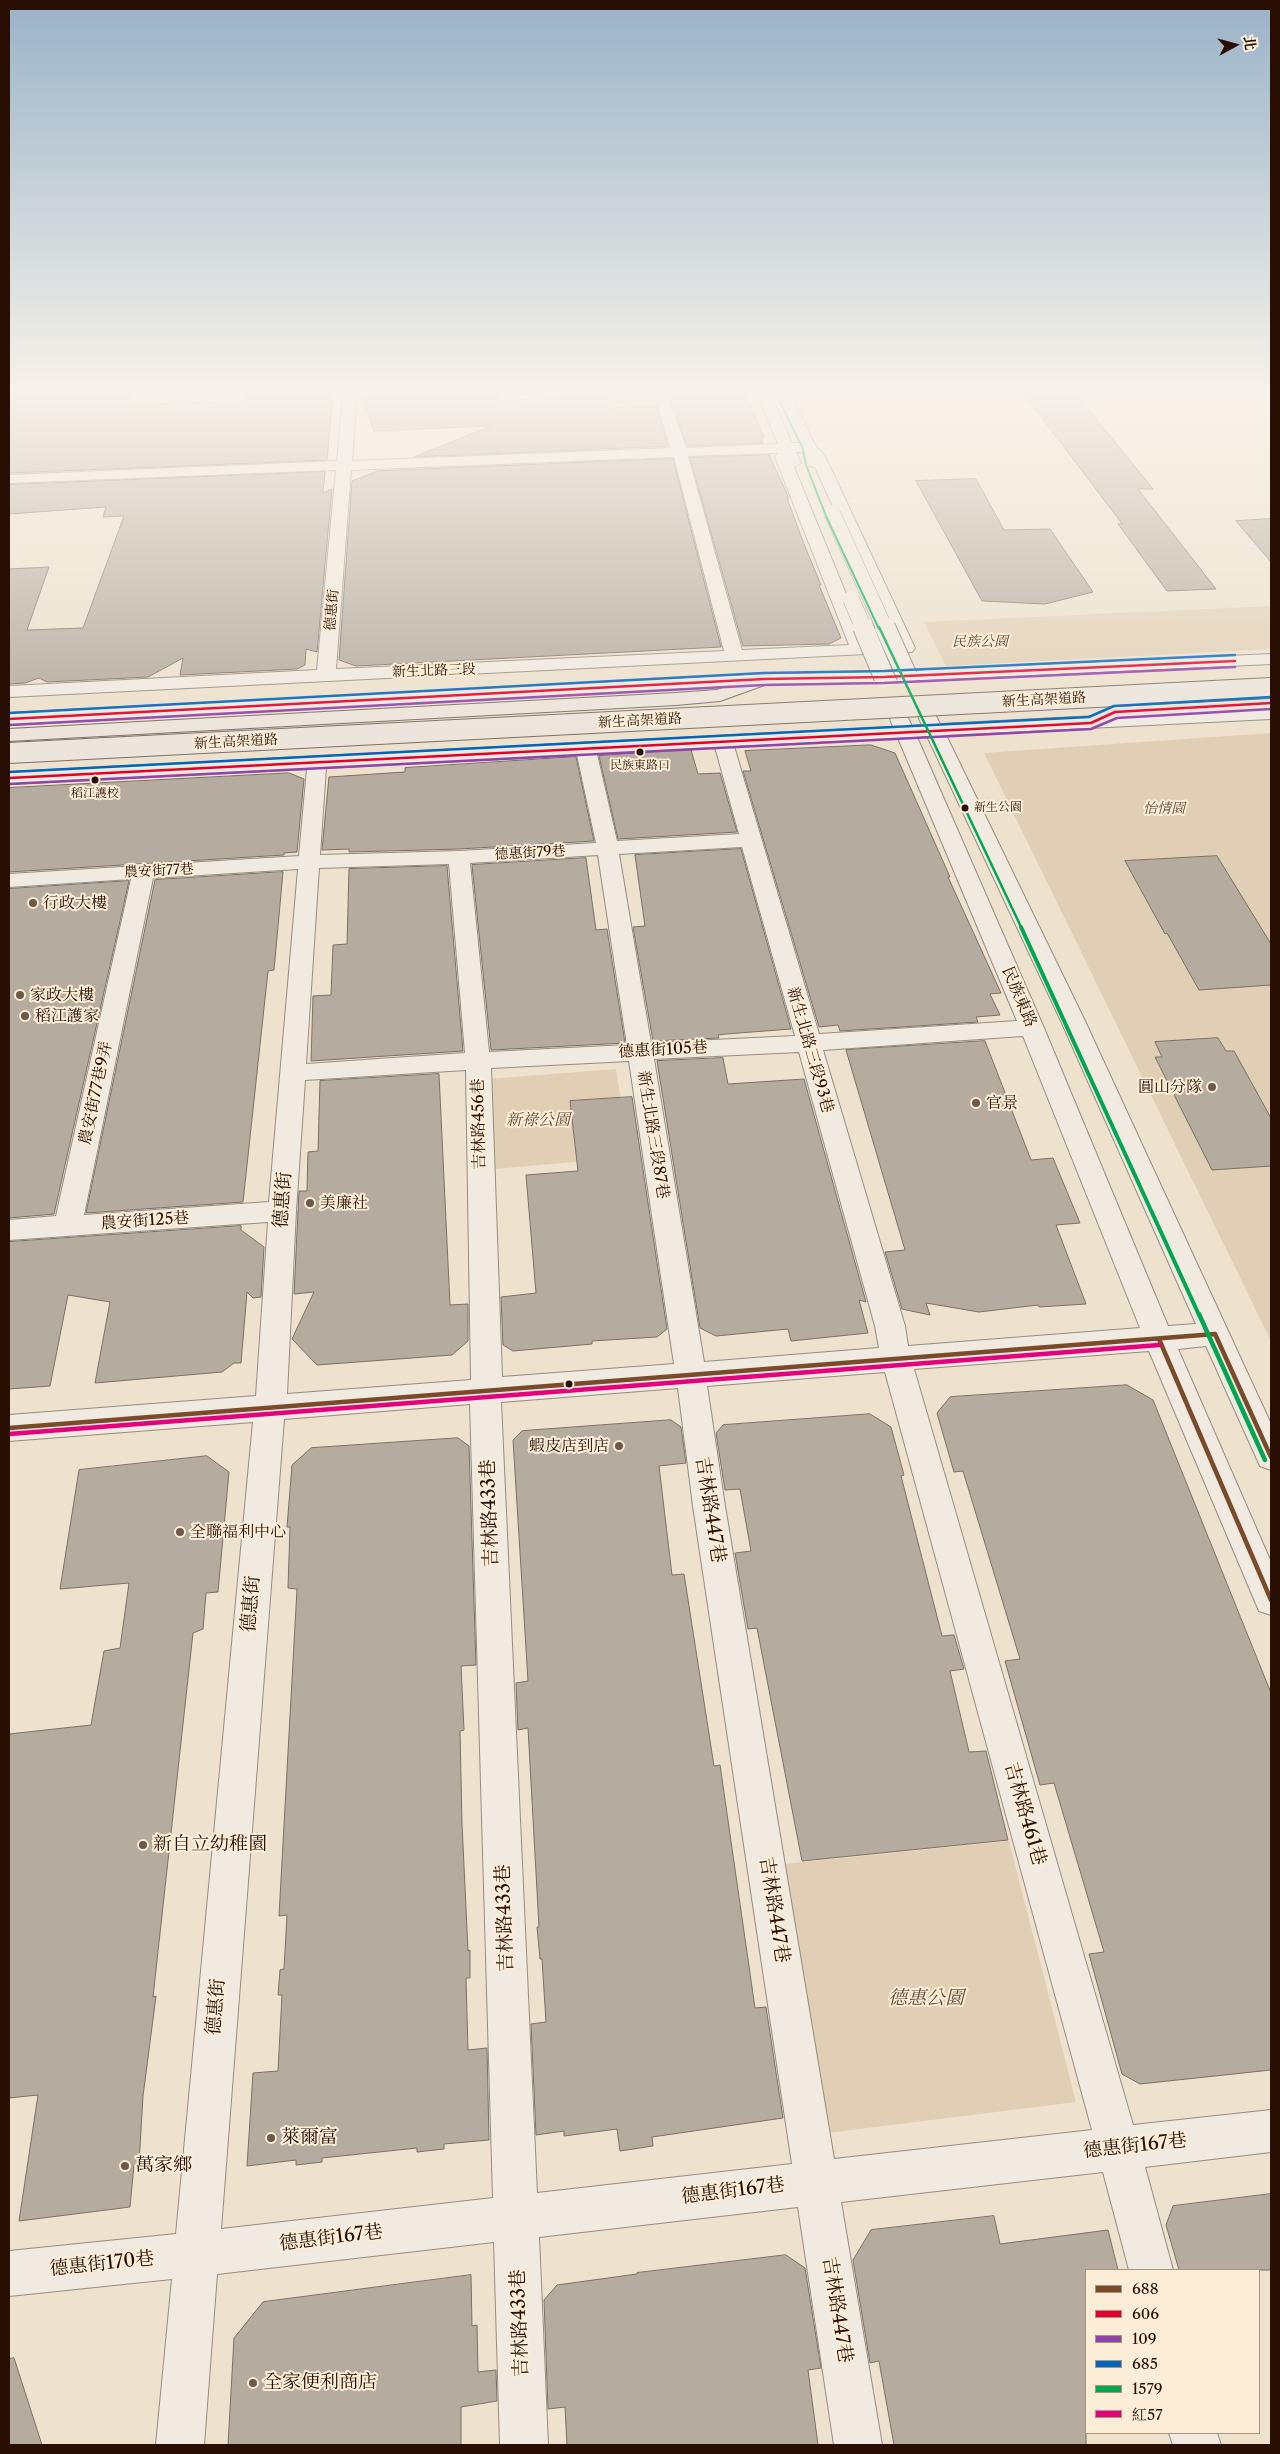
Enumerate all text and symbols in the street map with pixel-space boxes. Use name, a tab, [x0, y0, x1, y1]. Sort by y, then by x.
north arrow	[1210, 20, 1260, 70]
text: 北	[1240, 35, 1260, 51]
street label: 德惠街	[322, 588, 342, 632]
park label: 民族公園	[952, 634, 1008, 650]
street label: 新生北路三段	[392, 661, 476, 681]
street label: 新生高架道路	[1002, 689, 1086, 711]
street label: 新生高架道路	[598, 710, 682, 732]
street label: 新生高架道路	[194, 731, 278, 753]
marker: 民族東路口	[635, 747, 645, 757]
place label: 民族東路口	[610, 759, 670, 773]
marker: 稻江護校	[90, 775, 100, 785]
place label: 稻江護校	[71, 787, 119, 801]
place label: 新生公園	[974, 801, 1022, 815]
park label: 怡情園	[1143, 801, 1185, 817]
marker: 新生公園	[960, 803, 970, 813]
street label: 德惠街79巷	[494, 843, 566, 863]
street label: 農安街77巷	[124, 861, 194, 881]
place label: 行政大樓	[43, 893, 107, 913]
marker: 行政大樓	[27, 897, 39, 909]
street label: 民族東路	[998, 964, 1040, 1030]
place label: 家政大樓	[30, 985, 94, 1005]
street label: 新生北路三段93巷	[783, 985, 837, 1115]
marker: 家政大樓	[14, 989, 26, 1001]
place label: 稻江護家	[35, 1006, 99, 1026]
marker: 稻江護家	[19, 1010, 31, 1022]
street label: 德惠街105巷	[618, 1038, 708, 1062]
street label: 農安街77巷9弄	[76, 1040, 116, 1146]
street label: 新生北路三段87巷	[633, 1070, 673, 1200]
place label: 圓山分隊	[1138, 1077, 1202, 1097]
street label: 吉林路456巷	[469, 1078, 489, 1170]
marker: 圓山分隊	[1206, 1081, 1218, 1093]
place label: 官景	[986, 1093, 1018, 1113]
marker: 官景	[970, 1097, 982, 1109]
park label: 新祿公園	[506, 1110, 570, 1130]
street label: 德惠街	[270, 1171, 296, 1229]
place label: 美廉社	[320, 1193, 368, 1213]
marker: 美廉社	[304, 1197, 316, 1209]
street label: 農安街125巷	[100, 1208, 190, 1234]
unlabelled marker	[564, 1379, 574, 1389]
place label: 蝦皮店到店	[529, 1436, 609, 1456]
marker: 蝦皮店到店	[613, 1440, 625, 1452]
street label: 吉林路447巷	[690, 1455, 730, 1565]
street label: 吉林路433巷	[477, 1459, 503, 1567]
place label: 全聯福利中心	[190, 1522, 286, 1542]
marker: 全聯福利中心	[174, 1526, 186, 1538]
street label: 德惠街	[237, 1575, 265, 1633]
street label: 吉林路461巷	[999, 1760, 1051, 1868]
place label: 新自立幼稚園	[153, 1834, 267, 1856]
marker: 新自立幼稚園	[137, 1839, 149, 1851]
street label: 吉林路447巷	[754, 1855, 794, 1965]
street label: 吉林路433巷	[492, 1864, 518, 1972]
street label: 德惠街	[202, 1978, 230, 2036]
park label: 德惠公園	[888, 1988, 964, 2010]
place label: 萊爾富	[281, 2127, 338, 2149]
street label: 德惠街167巷	[1082, 2129, 1188, 2163]
marker: 萊爾富	[265, 2132, 277, 2144]
place label: 萬家鄉	[135, 2155, 192, 2177]
marker: 萬家鄉	[119, 2160, 131, 2172]
street label: 德惠街167巷	[680, 2173, 786, 2209]
street label: 德惠街167巷	[278, 2220, 384, 2256]
street label: 德惠街170巷	[48, 2247, 156, 2281]
street label: 吉林路447巷	[817, 2255, 857, 2365]
street label: 吉林路433巷	[507, 2269, 533, 2377]
legend	[1085, 2269, 1260, 2434]
text: 688	[1132, 2279, 1159, 2298]
text: 606	[1132, 2304, 1159, 2323]
text: 109	[1132, 2329, 1157, 2348]
text: 685	[1132, 2354, 1158, 2373]
place label: 全家便利商店	[263, 2372, 377, 2394]
marker: 全家便利商店	[247, 2377, 259, 2389]
text: 1579	[1132, 2379, 1163, 2398]
text: 紅57	[1132, 2405, 1163, 2424]

